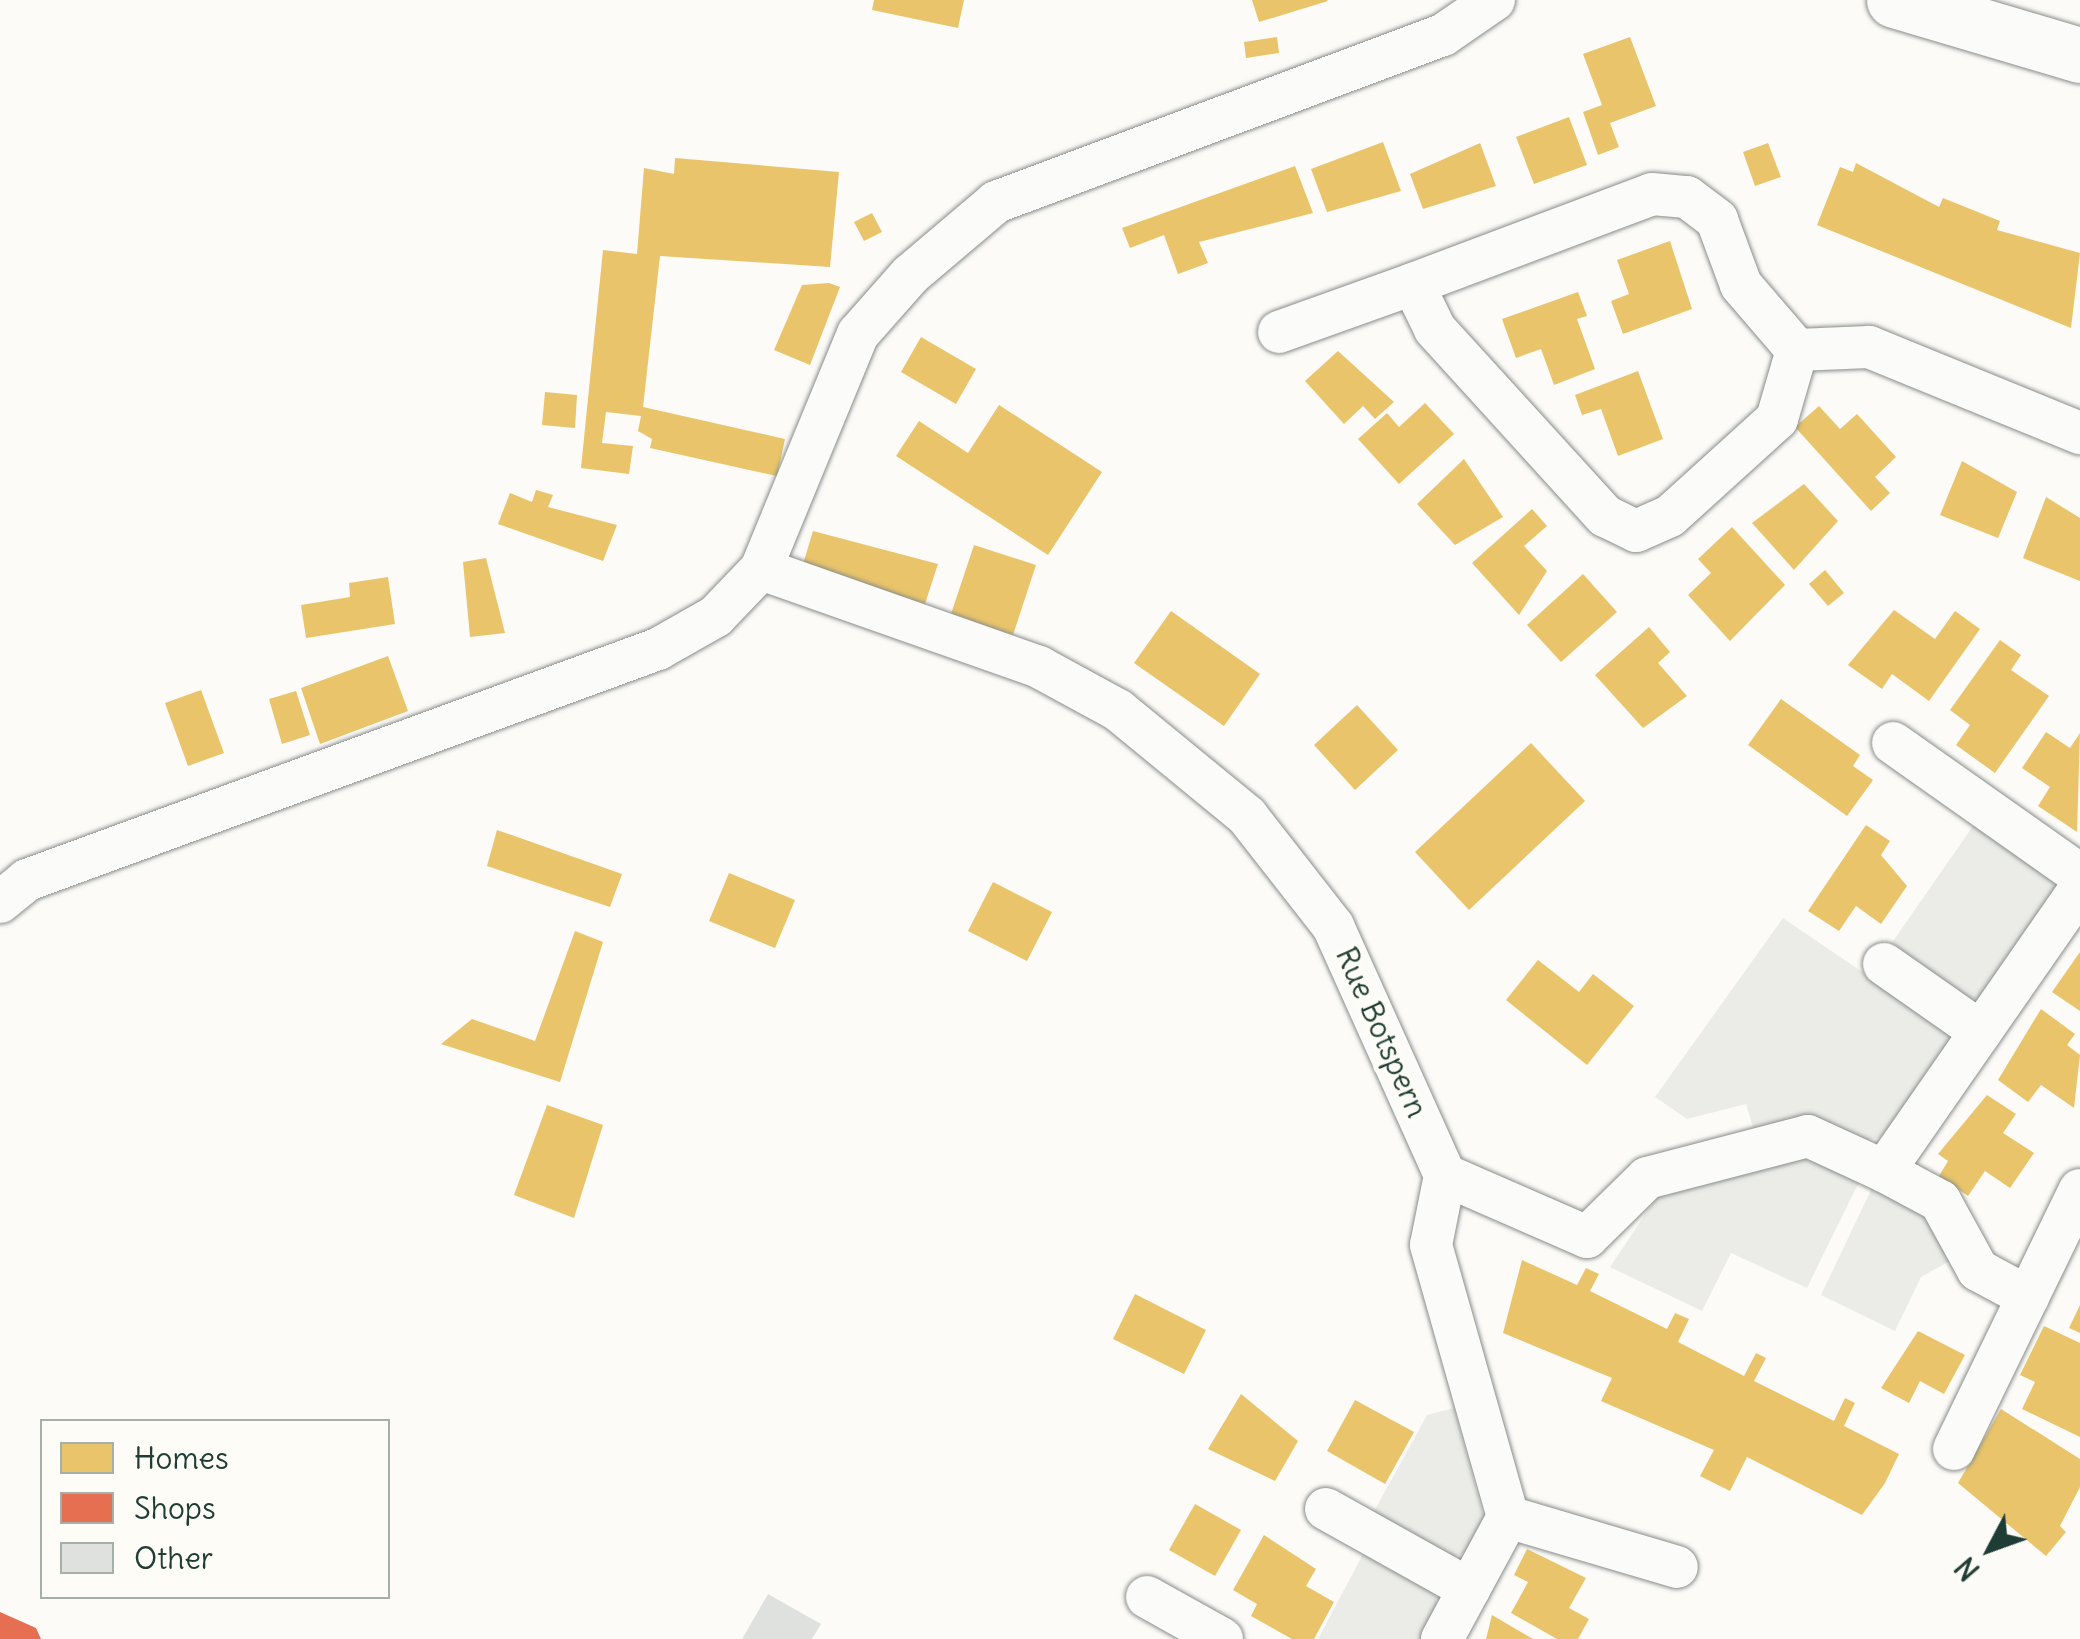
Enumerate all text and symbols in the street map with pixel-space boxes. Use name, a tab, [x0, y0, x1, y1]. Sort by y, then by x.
street label: Rue Botspern	[1328, 941, 1436, 1123]
legend	[40, 1419, 390, 1599]
text: Homes	[134, 1439, 229, 1477]
text: Shops	[134, 1489, 216, 1527]
north arrow	[1940, 1499, 2040, 1599]
text: Other	[134, 1539, 213, 1577]
text: N	[1947, 1550, 1987, 1588]

